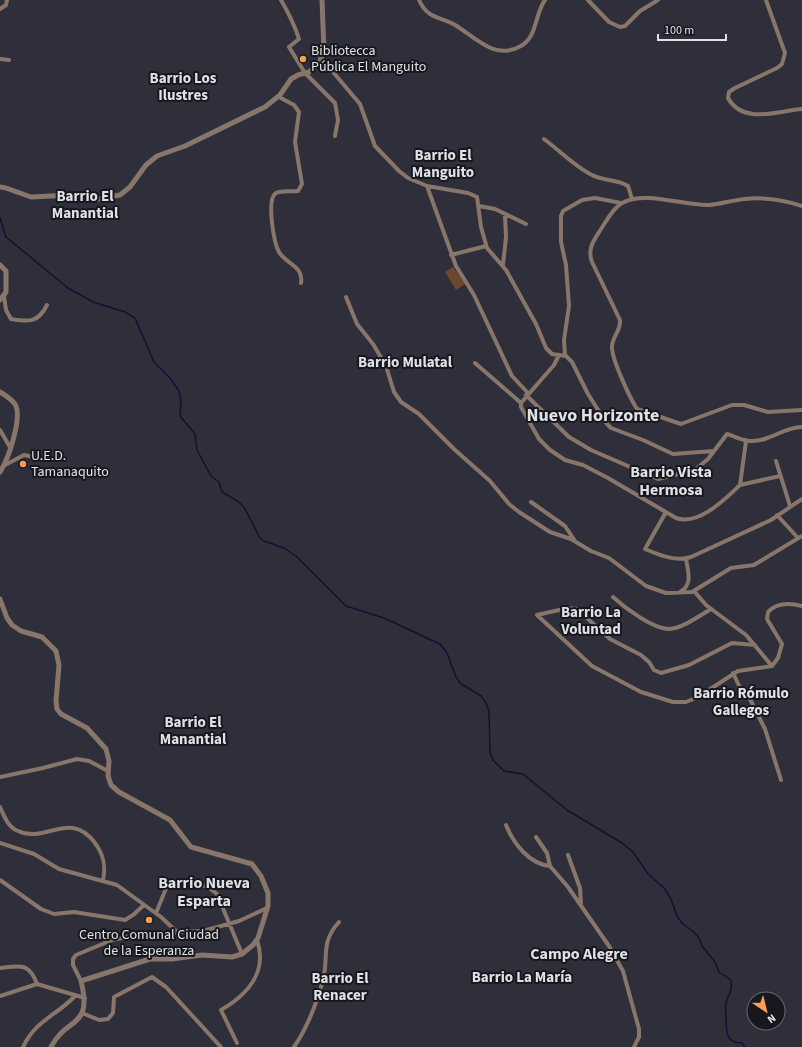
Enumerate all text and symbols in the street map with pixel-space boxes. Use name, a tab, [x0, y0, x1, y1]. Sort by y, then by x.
scale bar	[658, 16, 726, 42]
text: 100 m	[664, 22, 694, 39]
place label: Bibliotecca Pública El Manguito	[311, 41, 426, 77]
marker: Bibliotecca Pública El Manguito	[298, 54, 308, 64]
district label: Barrio Los Ilustres	[150, 68, 217, 106]
district label: Barrio El Manguito	[412, 145, 474, 183]
district label: Barrio El Manantial	[52, 186, 119, 224]
district label: Barrio Mulatal	[358, 352, 453, 373]
district label: Nuevo Horizonte	[527, 403, 659, 428]
place label: U.E.D. Tamanaquito	[31, 446, 109, 482]
marker: U.E.D. Tamanaquito	[18, 459, 28, 469]
district label: Barrio Vista Hermosa	[630, 461, 712, 501]
district label: Barrio La Voluntad	[560, 602, 621, 640]
district label: Barrio Rómulo Gallegos	[693, 683, 789, 721]
district label: Barrio El Manantial	[160, 712, 227, 750]
district label: Barrio Nueva Esparta	[158, 872, 250, 912]
marker: Centro Comunal Ciudad de la Esperanza	[144, 915, 154, 925]
place label: Centro Comunal Ciudad de la Esperanza	[79, 925, 219, 961]
district label: Campo Alegre	[530, 943, 628, 965]
district label: Barrio La María	[472, 967, 572, 988]
district label: Barrio El Renacer	[312, 968, 369, 1006]
north arrow	[746, 991, 786, 1031]
text: N	[764, 1011, 779, 1027]

